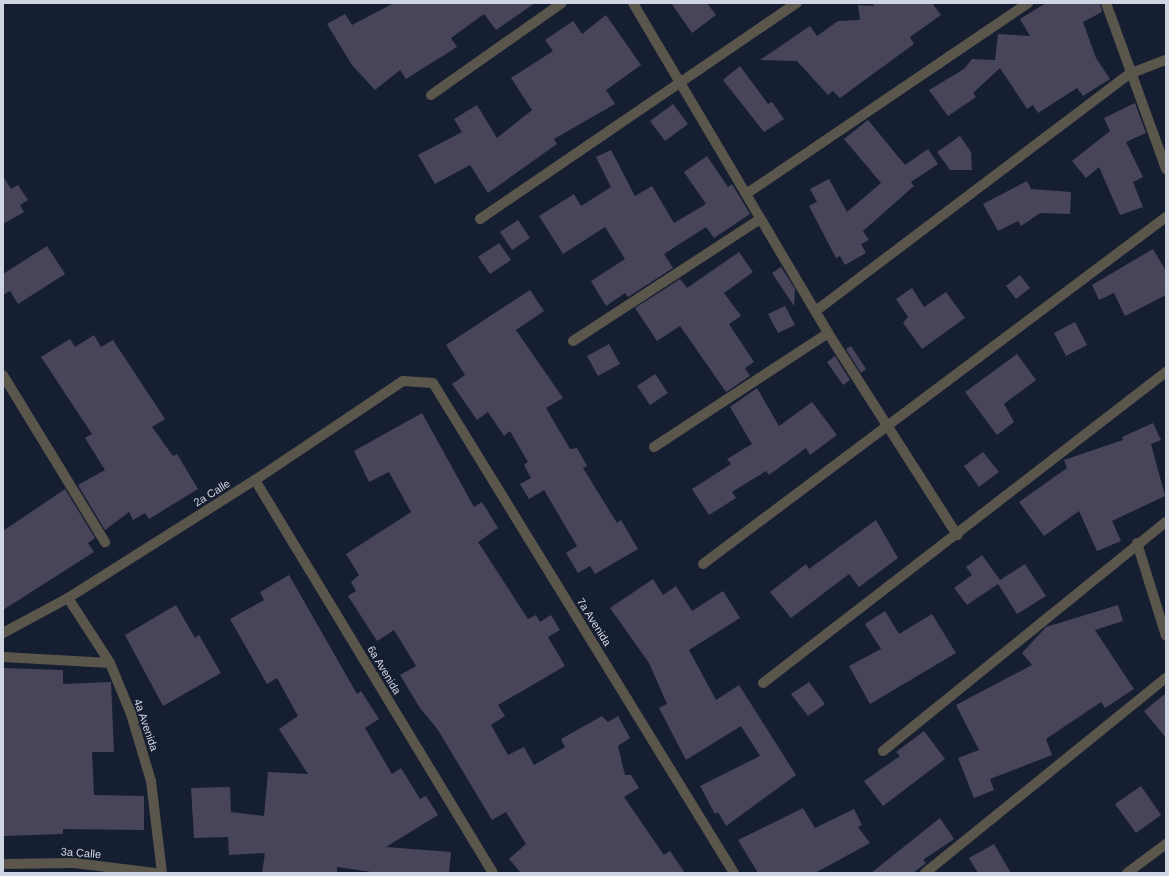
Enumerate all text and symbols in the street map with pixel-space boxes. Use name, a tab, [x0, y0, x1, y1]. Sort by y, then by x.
street label: 2a Calle	[191, 477, 233, 509]
street label: 7a Avenida	[574, 595, 614, 649]
street label: 6a Avenida	[364, 643, 404, 697]
street label: 4a Avenida	[131, 697, 161, 753]
street label: 3a Calle	[60, 845, 102, 861]

